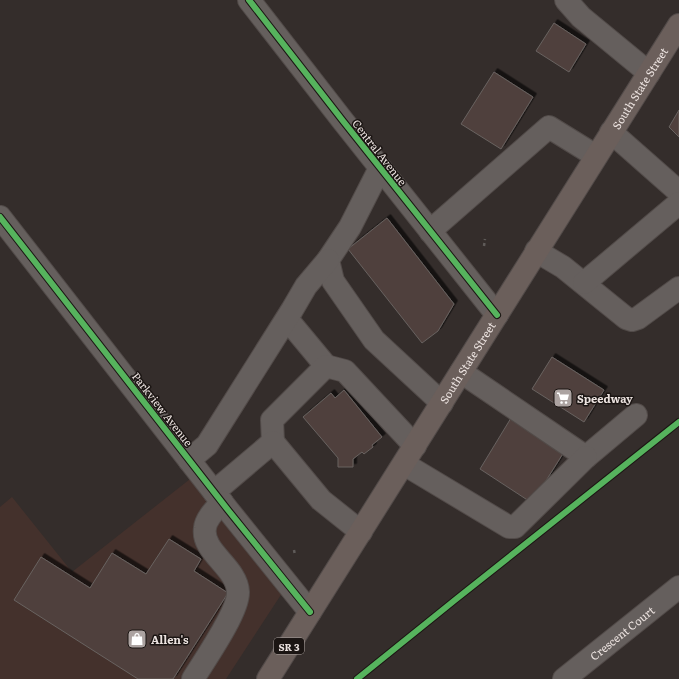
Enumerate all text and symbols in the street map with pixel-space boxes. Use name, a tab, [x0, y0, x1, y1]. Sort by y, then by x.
street label: South State Street	[608, 44, 671, 132]
street label: Central Avenue	[349, 116, 411, 189]
street label: South State Street	[435, 318, 499, 406]
street label: Parkview Avenue	[129, 369, 197, 450]
supermarket icon: Speedway	[552, 387, 574, 409]
place label: Speedway	[577, 390, 633, 406]
street label: Crescent Court	[586, 602, 658, 664]
shop icon: Allen's	[126, 628, 148, 650]
place label: Allen's	[151, 631, 189, 647]
road number: SR 3	[274, 638, 304, 654]

